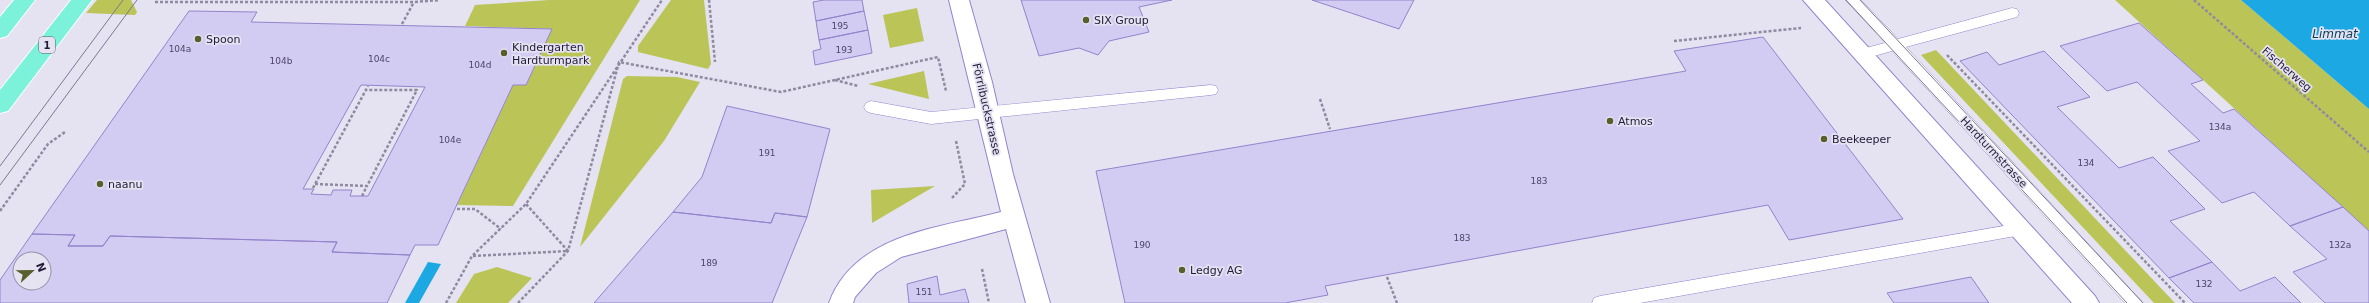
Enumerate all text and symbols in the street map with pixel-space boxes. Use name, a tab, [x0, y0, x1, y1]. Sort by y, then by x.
place label: SIX Group	[1094, 14, 1149, 27]
marker: SIX Group	[1081, 15, 1091, 25]
house number: 195	[831, 21, 849, 31]
water label: Limmat	[2312, 27, 2359, 41]
place label: Spoon	[206, 33, 240, 46]
marker: Spoon	[193, 34, 203, 44]
road number: 1	[39, 37, 55, 53]
place label: Kindergarten Hardturmpark	[512, 41, 590, 67]
house number: 104a	[169, 44, 191, 54]
street label: Fischerweg	[2259, 44, 2314, 94]
house number: 193	[835, 45, 853, 55]
marker: Kindergarten Hardturmpark	[499, 48, 509, 58]
house number: 104c	[368, 54, 390, 64]
house number: 104b	[270, 56, 293, 66]
house number: 104d	[469, 60, 491, 70]
street label: Förrlibuckstrasse	[970, 62, 1003, 156]
street label: Hardturmstrasse	[1957, 114, 2030, 191]
place label: Atmos	[1618, 115, 1653, 128]
marker: Atmos	[1605, 116, 1615, 126]
house number: 134a	[2209, 122, 2231, 132]
place label: Beekeeper	[1832, 133, 1891, 146]
marker: Beekeeper	[1819, 134, 1829, 144]
house number: 104e	[439, 135, 462, 145]
house number: 191	[758, 148, 776, 158]
house number: 134	[2077, 158, 2095, 168]
house number: 183	[1530, 176, 1548, 186]
place label: naanu	[108, 178, 142, 191]
marker: naanu	[95, 179, 105, 189]
house number: 183	[1453, 233, 1471, 243]
house number: 190	[1133, 240, 1151, 250]
house number: 132a	[2329, 240, 2351, 250]
north arrow	[12, 251, 52, 291]
house number: 189	[700, 258, 718, 268]
text: N	[33, 261, 49, 274]
place label: Ledgy AG	[1190, 264, 1243, 277]
marker: Ledgy AG	[1177, 265, 1187, 275]
house number: 132	[2195, 279, 2213, 289]
house number: 151	[915, 287, 933, 297]

